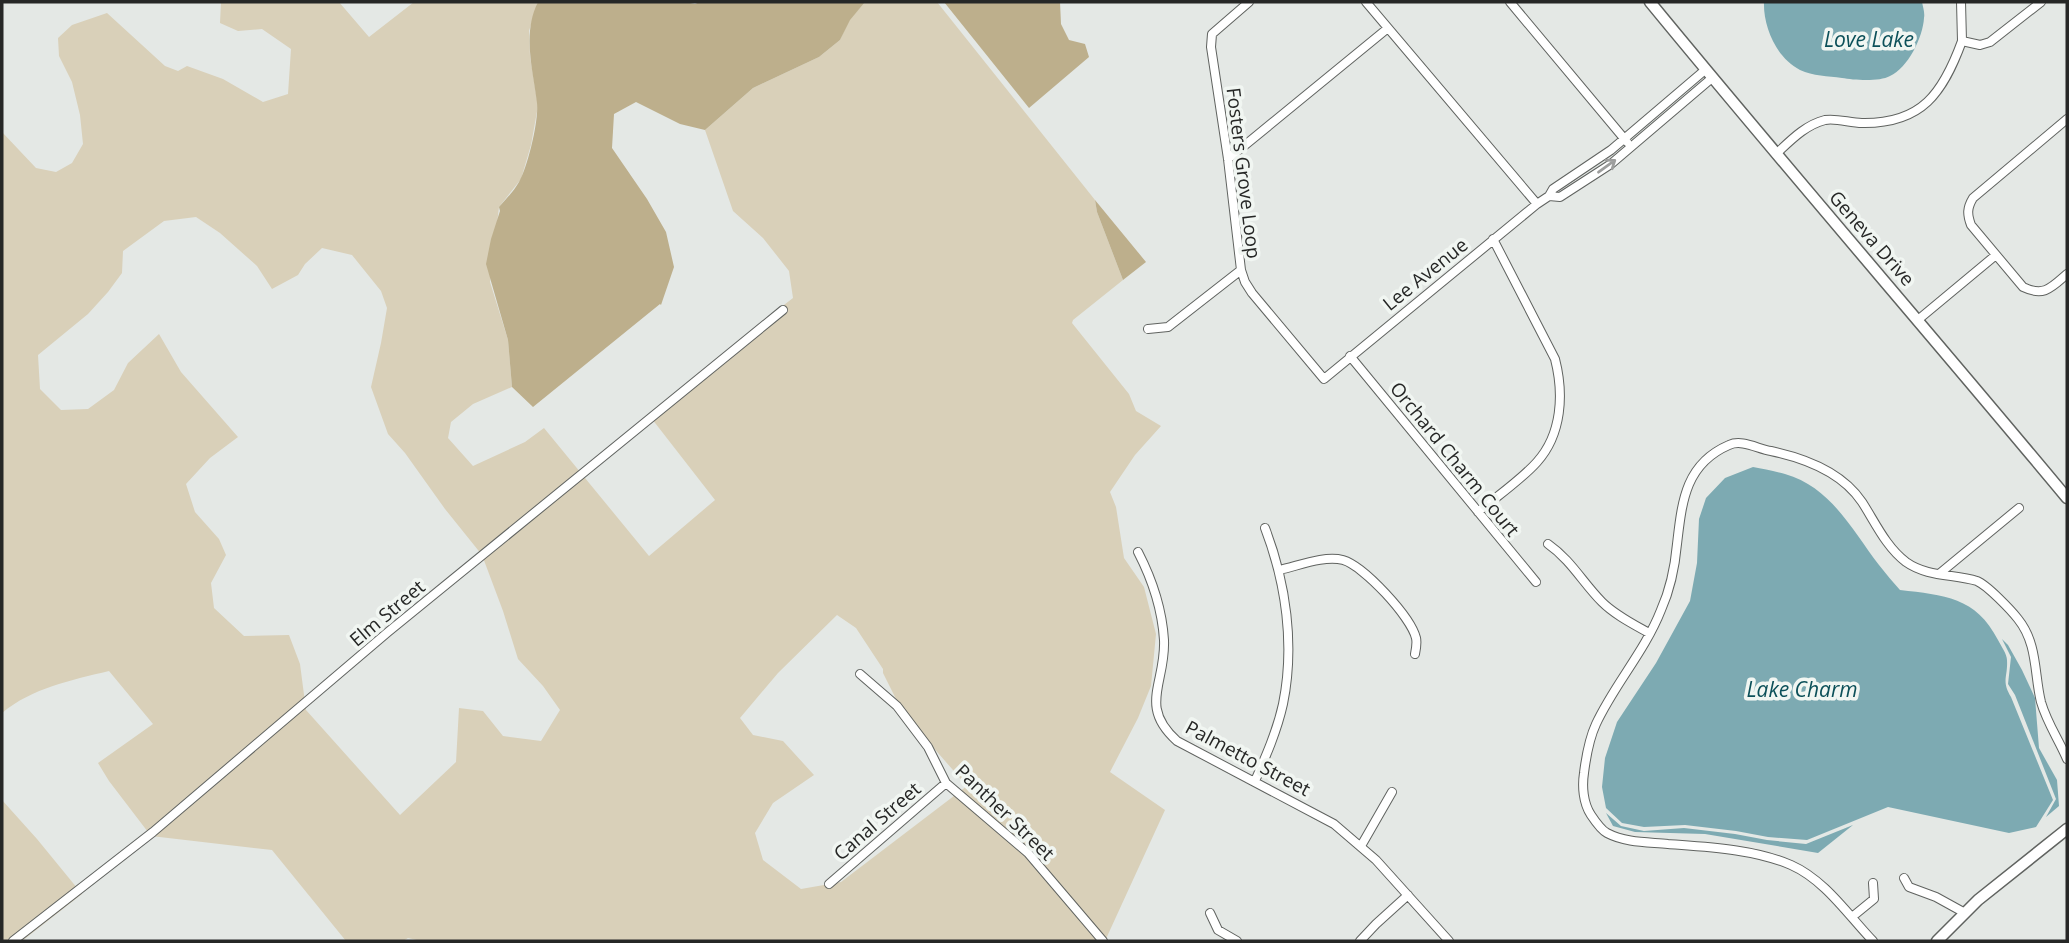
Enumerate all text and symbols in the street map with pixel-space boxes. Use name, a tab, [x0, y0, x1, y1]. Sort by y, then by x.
water label: Love Lake	[1824, 25, 1914, 53]
street label: Fosters Grove Loop	[1221, 86, 1267, 260]
one-way arrow	[1597, 159, 1616, 173]
street label: Geneva Drive	[1823, 185, 1921, 291]
street label: Lee Avenue	[1377, 232, 1473, 316]
street label: Orchard Charm Court	[1384, 376, 1526, 542]
street label: Elm Street	[344, 574, 430, 652]
water label: Lake Charm	[1746, 675, 1858, 703]
street label: Palmetto Street	[1181, 714, 1315, 802]
street label: Panther Street	[950, 758, 1060, 866]
street label: Canal Street	[828, 776, 926, 866]

